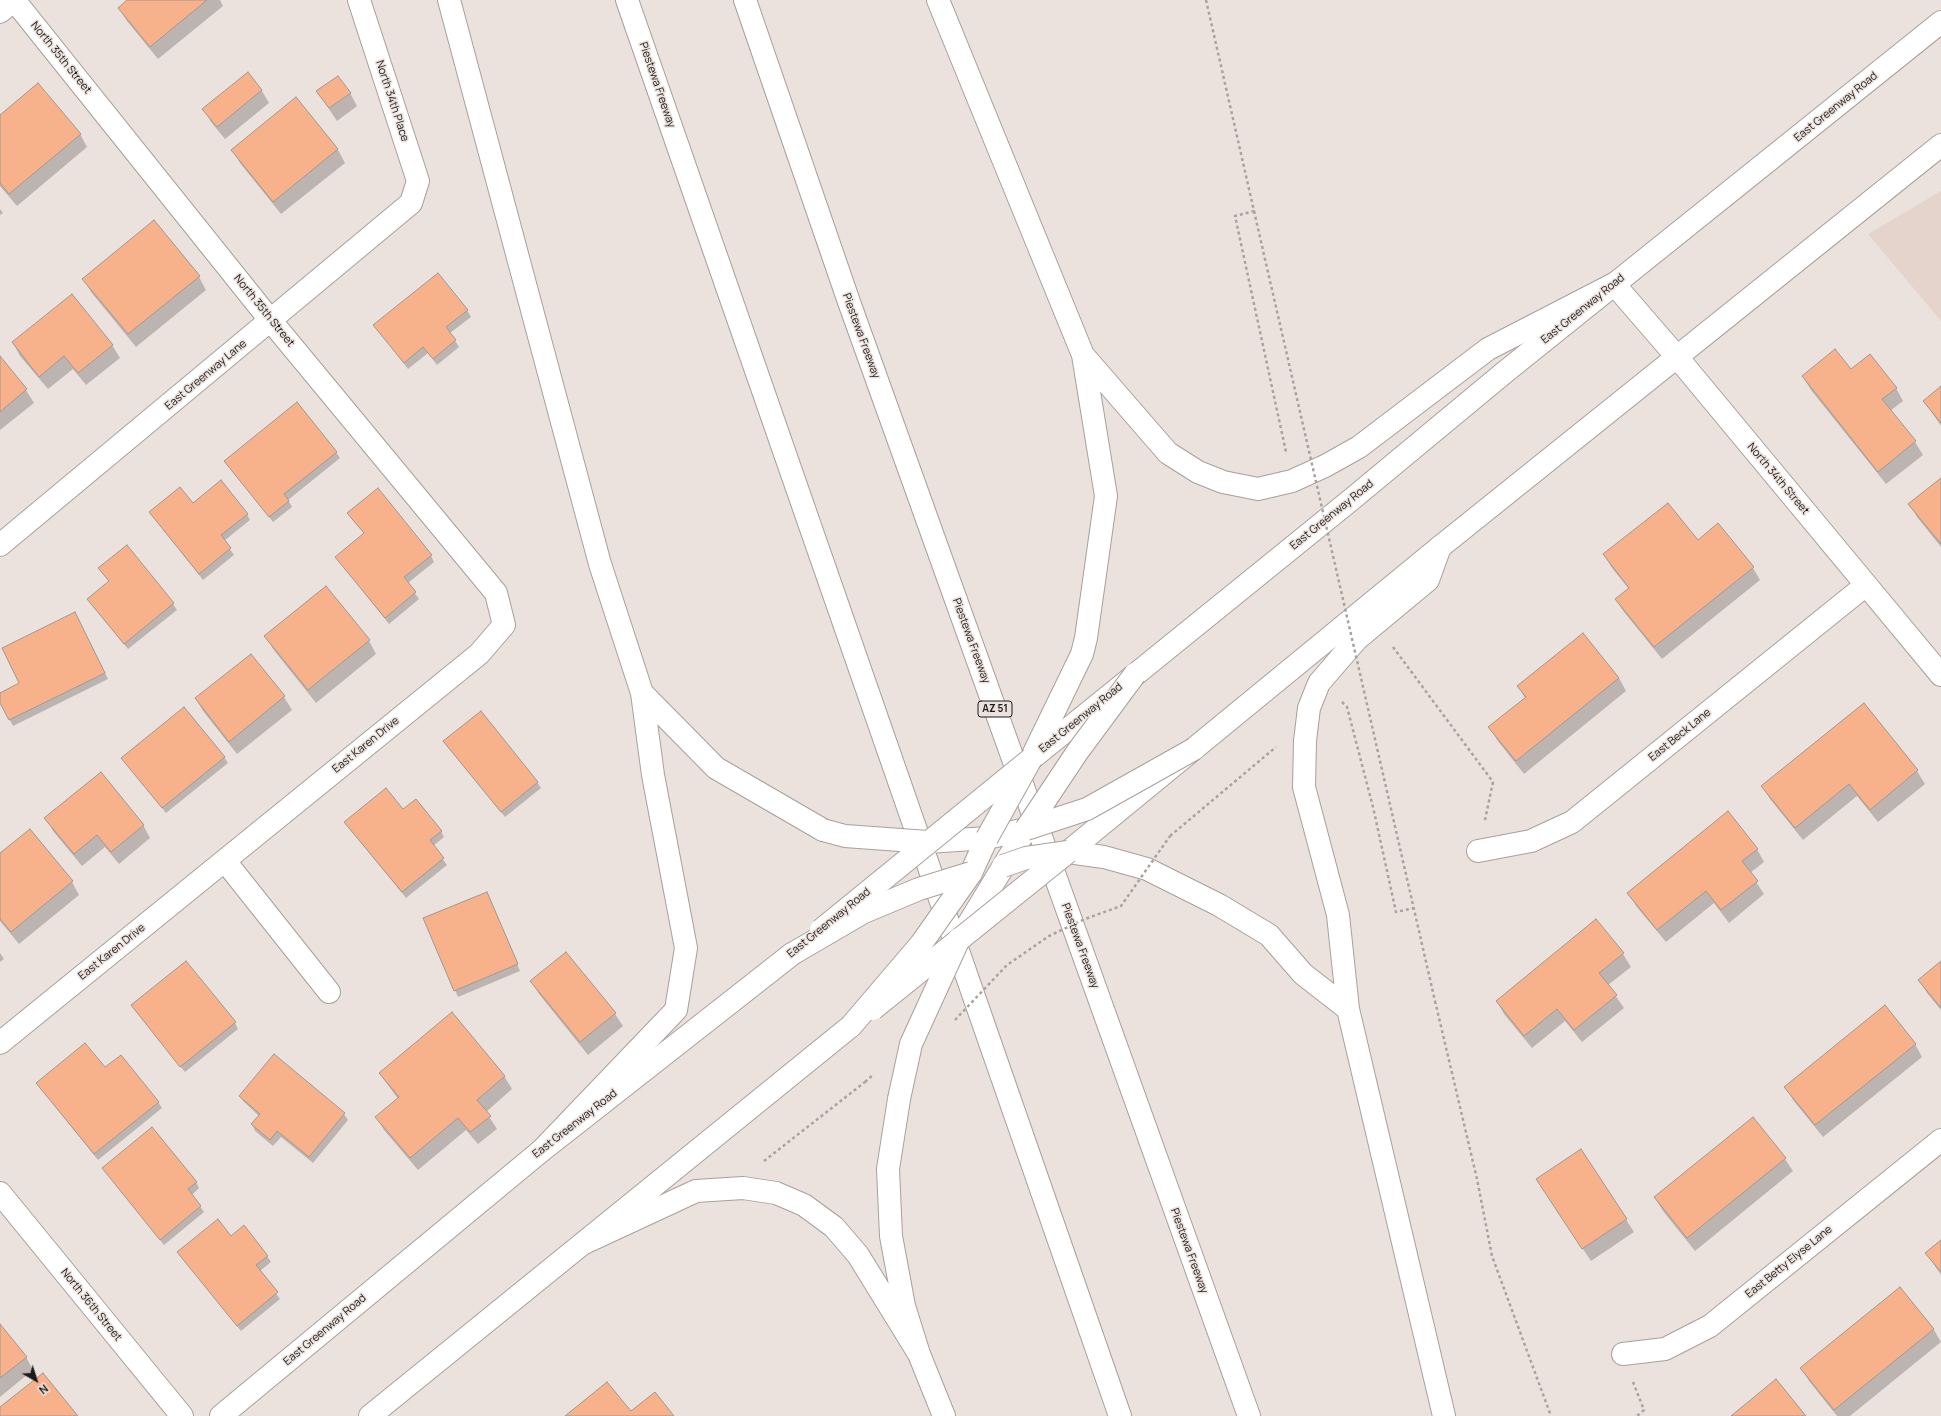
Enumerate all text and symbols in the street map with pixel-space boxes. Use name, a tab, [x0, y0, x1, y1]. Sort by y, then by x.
street label: North 35th Street	[28, 19, 94, 97]
street label: Piestewa Freeway	[636, 40, 678, 130]
street label: North 34th Place	[373, 59, 411, 143]
street label: East Greenway Road	[1792, 69, 1880, 145]
street label: East Greenway Road	[1539, 271, 1627, 347]
street label: North 35th Street	[231, 272, 297, 350]
street label: Piestewa Freeway	[839, 291, 883, 381]
street label: East Greenway Lane	[163, 337, 249, 413]
street label: North 34th Street	[1744, 441, 1812, 517]
street label: East Greenway Road	[1288, 477, 1376, 553]
street label: Piestewa Freeway	[949, 596, 993, 686]
street label: East Greenway Road	[1037, 680, 1125, 756]
road number: AZ 51	[978, 701, 1012, 717]
street label: East Beck Lane	[1646, 706, 1714, 764]
street label: East Karen Drive	[330, 714, 402, 776]
street label: East Greenway Road	[785, 885, 873, 961]
street label: Piestewa Freeway	[1058, 901, 1102, 991]
street label: East Karen Drive	[76, 921, 148, 983]
street label: East Greenway Road	[530, 1087, 620, 1161]
street label: Piestewa Freeway	[1167, 1206, 1211, 1296]
street label: East Betty Elyse Lane	[1743, 1223, 1835, 1301]
street label: North 36th Street	[58, 1266, 124, 1344]
street label: East Greenway Road	[281, 1292, 369, 1368]
north arrow	[16, 1360, 56, 1400]
text: N	[36, 1381, 52, 1398]

